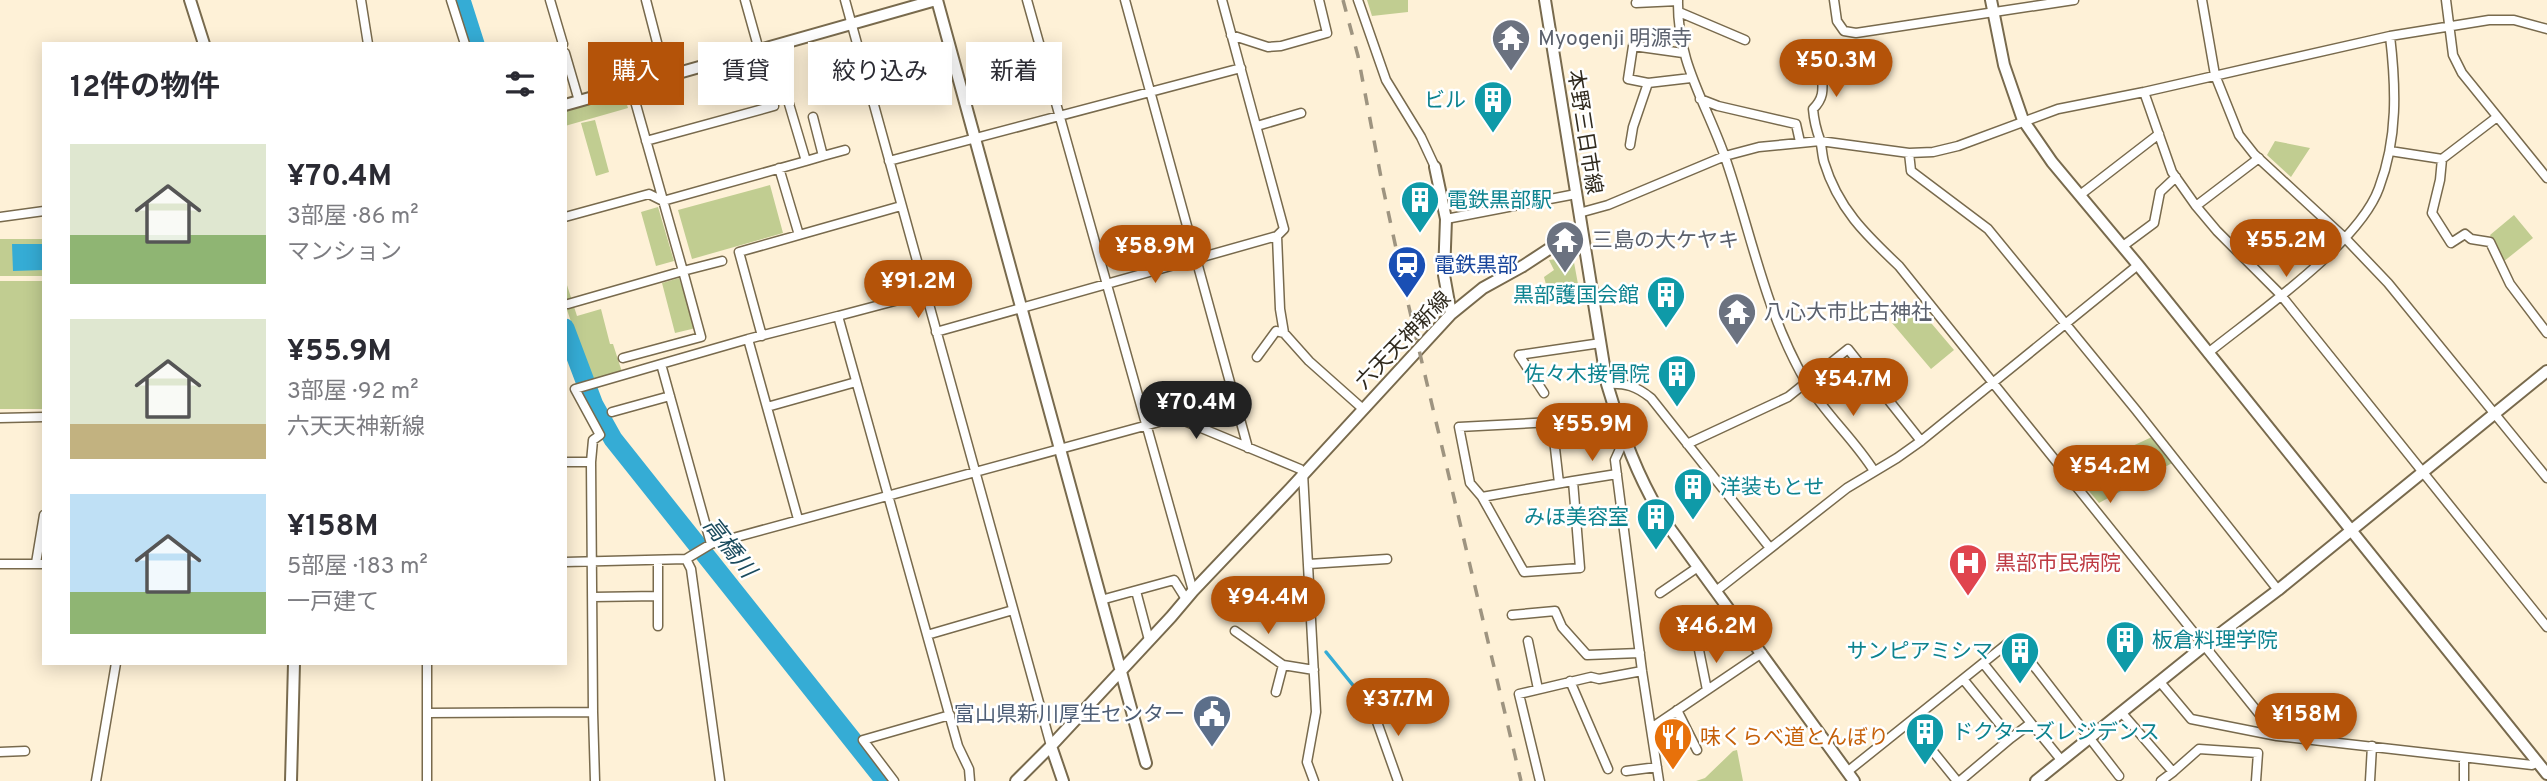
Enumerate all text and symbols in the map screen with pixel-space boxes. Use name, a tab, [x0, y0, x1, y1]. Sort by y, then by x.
temple icon: Myogenji 明源寺	[1490, 17, 1532, 72]
place label: Myogenji 明源寺	[1538, 26, 1692, 53]
pin: ¥50.3M	[1779, 40, 1893, 99]
chip: 購入	[588, 42, 684, 105]
chip: 賃貸	[698, 42, 794, 105]
chip: 絞り込み	[808, 42, 952, 105]
chip: 新着	[966, 42, 1062, 105]
text: ¥50.3M	[1796, 47, 1877, 76]
icon: filters	[501, 65, 539, 103]
street label: 本野三日市線	[1560, 68, 1607, 197]
text: 12件の物件	[70, 70, 220, 107]
building icon: ビル	[1472, 79, 1514, 134]
place label: ビル	[1424, 88, 1466, 115]
text: ¥70.4M	[287, 159, 392, 196]
icon: home	[126, 172, 210, 256]
building icon: 電鉄黒部駅	[1399, 179, 1441, 234]
place label: 電鉄黒部駅	[1447, 188, 1552, 215]
text: 3部屋 · 86 m²	[287, 203, 419, 232]
temple icon: 三島の大ケヤキ	[1544, 219, 1586, 274]
pin: ¥55.2M	[2229, 219, 2343, 279]
pin: ¥58.9M	[1098, 226, 1212, 285]
text: ¥55.2M	[2246, 227, 2326, 256]
place label: 三島の大ケヤキ	[1592, 228, 1739, 255]
text: ¥58.9M	[1115, 233, 1195, 262]
text: マンション	[287, 239, 402, 268]
station icon: 電鉄黒部	[1386, 244, 1428, 299]
place label: 電鉄黒部	[1434, 253, 1518, 280]
pin: ¥91.2M	[861, 260, 975, 320]
text: ¥91.2M	[880, 268, 956, 297]
building icon: 黒部護国会館	[1645, 274, 1687, 329]
place label: 黒部護国会館	[1513, 283, 1639, 310]
street label: 六天天神新線	[1351, 286, 1458, 396]
temple icon: 八心大市比古神社	[1716, 291, 1758, 346]
place label: 八心大市比古神社	[1764, 300, 1932, 327]
text: ¥55.9M	[287, 334, 392, 371]
icon: home	[126, 347, 210, 431]
building icon: 佐々木接骨院	[1656, 353, 1698, 408]
pin: ¥54.7M	[1796, 358, 1910, 418]
place label: 佐々木接骨院	[1524, 362, 1650, 389]
text: ¥54.7M	[1814, 366, 1892, 395]
text: 3部屋 · 92 m²	[287, 378, 419, 407]
pin: ¥70.4M	[1139, 382, 1253, 441]
text: ¥70.4M	[1156, 389, 1236, 418]
pin: ¥55.9M	[1535, 404, 1649, 463]
text: ¥55.9M	[1552, 411, 1632, 440]
text: 六天天神新線	[287, 414, 425, 443]
pin: ¥54.2M	[2053, 446, 2167, 505]
text: ¥54.2M	[2069, 453, 2151, 482]
building icon: 洋装もとせ	[1672, 466, 1714, 521]
place label: 洋装もとせ	[1720, 475, 1825, 502]
building icon: みほ美容室	[1635, 496, 1677, 551]
place label: みほ美容室	[1524, 505, 1629, 532]
text: ¥158M	[287, 509, 379, 546]
water label: 高橋川	[695, 512, 763, 587]
icon: home	[126, 522, 210, 606]
hospital icon: 黒部市民病院	[1947, 542, 1989, 597]
place label: 黒部市民病院	[1995, 551, 2121, 578]
text: 5部屋 · 183 m²	[287, 553, 428, 582]
pin: ¥94.4M	[1211, 576, 1325, 636]
text: ¥94.4M	[1227, 584, 1309, 613]
text: 一戸建て	[287, 589, 379, 618]
pin: ¥46.2M	[1659, 606, 1773, 665]
text: ¥46.2M	[1675, 613, 1757, 642]
building icon: 板倉料理学院	[2104, 619, 2146, 674]
place label: 板倉料理学院	[2152, 628, 2278, 655]
building icon: サンピアミシマ	[1999, 630, 2041, 685]
place label: サンピアミシマ	[1846, 639, 1993, 666]
pin: ¥37.7M	[1341, 678, 1455, 738]
text: ¥37.7M	[1362, 686, 1434, 715]
public building icon: 富山県新川厚生センター	[1191, 693, 1233, 748]
pin: ¥158M	[2257, 694, 2355, 753]
text: ¥158M	[2271, 701, 2341, 730]
place label: 富山県新川厚生センター	[954, 702, 1185, 729]
building icon: ドクターズレジデンス	[1904, 711, 1946, 766]
restaurant icon: 味くらべ道とんぼり	[1652, 716, 1694, 771]
place label: ドクターズレジデンス	[1952, 720, 2160, 747]
place label: 味くらべ道とんぼり	[1700, 725, 1889, 752]

